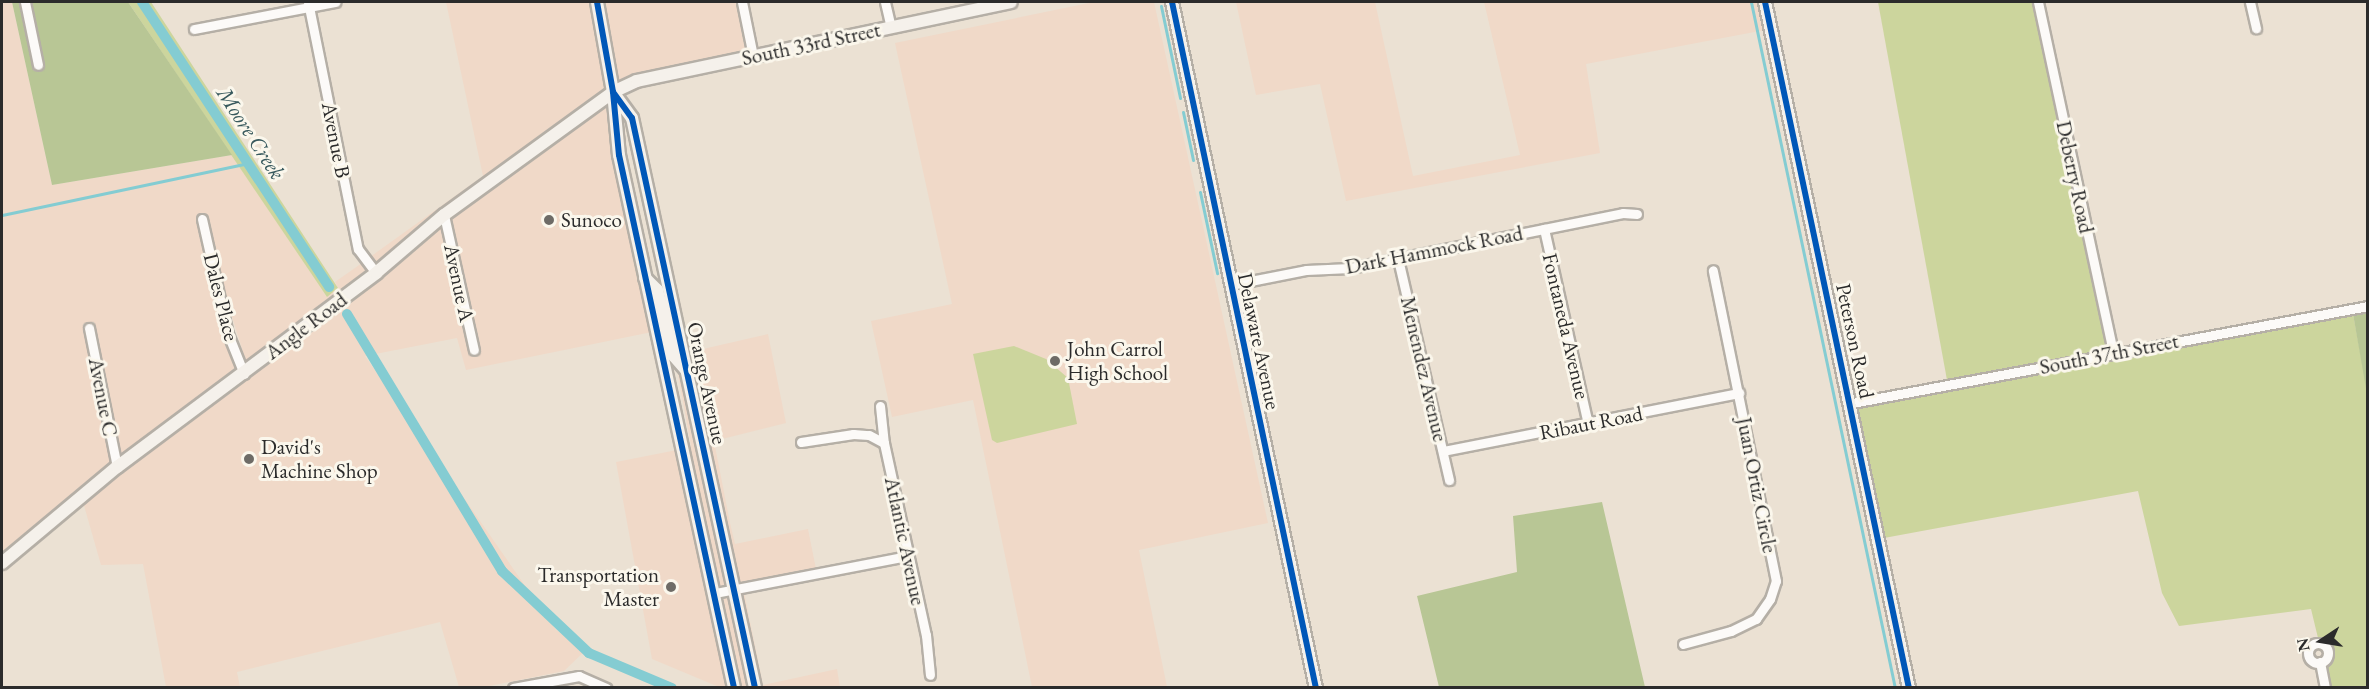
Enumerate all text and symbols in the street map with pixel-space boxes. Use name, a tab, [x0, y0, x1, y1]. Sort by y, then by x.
street label: South 33rd Street	[739, 17, 883, 71]
water label: Moore Creek	[211, 82, 291, 184]
street label: Avenue B	[316, 100, 356, 180]
street label: Deberry Road	[2051, 118, 2099, 236]
place label: Sunoco	[561, 207, 622, 233]
marker: Sunoco	[542, 213, 556, 227]
street label: Dark Hammock Road	[1343, 220, 1525, 280]
street label: Avenue A	[438, 242, 480, 324]
street label: Dales Place	[198, 250, 244, 344]
street label: Fontaneda Avenue	[1537, 251, 1595, 401]
street label: Delaware Avenue	[1232, 270, 1286, 412]
street label: Peterson Road	[1831, 281, 1879, 401]
street label: Angle Road	[260, 287, 352, 365]
street label: Menendez Avenue	[1395, 294, 1453, 444]
street label: Orange Avenue	[682, 320, 732, 446]
street label: South 37th Street	[2038, 328, 2180, 380]
place label: John Carrol High School	[1067, 336, 1168, 386]
marker: John Carrol High School	[1048, 354, 1062, 368]
street label: Avenue C	[83, 356, 123, 438]
street label: Ribaut Road	[1537, 401, 1645, 445]
street label: Juan Ortiz Circle	[1732, 415, 1782, 555]
place label: David's Machine Shop	[261, 434, 378, 484]
marker: David's Machine Shop	[242, 452, 256, 466]
street label: Atlantic Avenue	[879, 475, 931, 607]
place label: Transportation Master	[537, 562, 659, 612]
marker: Transportation Master	[664, 580, 678, 594]
north arrow	[2291, 611, 2351, 671]
text: N	[2291, 636, 2315, 653]

